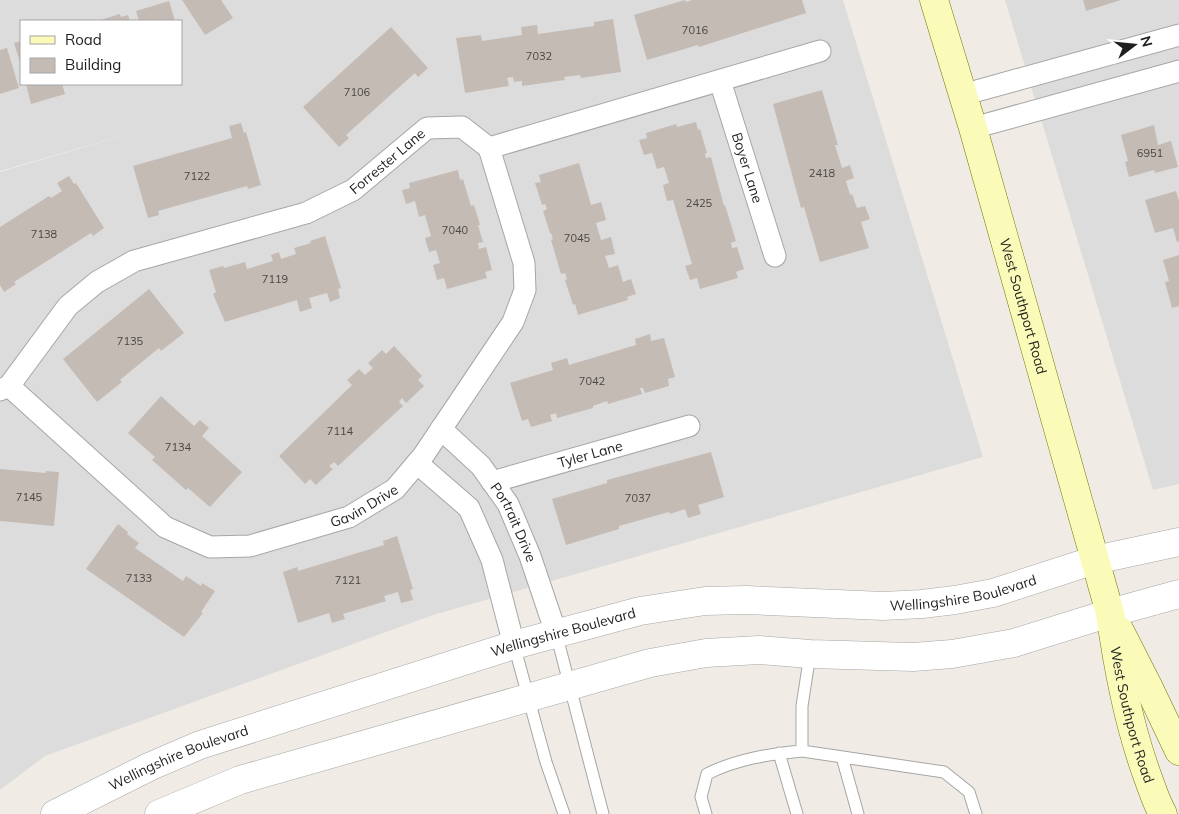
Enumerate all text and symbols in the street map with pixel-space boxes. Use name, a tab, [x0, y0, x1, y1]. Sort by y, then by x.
legend	[20, 20, 182, 85]
north arrow	[1109, 20, 1159, 70]
house number: 7016	[682, 23, 709, 37]
text: Road	[65, 30, 102, 49]
text: N	[1136, 34, 1157, 49]
house number: 7032	[526, 49, 553, 63]
text: Building	[65, 55, 121, 74]
house number: 7106	[344, 85, 371, 99]
street label: Forrester Lane	[346, 124, 429, 198]
street label: Boyer Lane	[728, 130, 767, 205]
house number: 6951	[1137, 146, 1163, 160]
house number: 2418	[809, 166, 836, 180]
house number: 7122	[184, 169, 211, 183]
house number: 2425	[686, 196, 713, 210]
house number: 7040	[442, 223, 469, 237]
house number: 7138	[31, 227, 58, 241]
house number: 7045	[564, 231, 591, 245]
street label: West Southport Road	[996, 236, 1051, 376]
house number: 7119	[262, 272, 288, 286]
house number: 7135	[117, 334, 144, 348]
house number: 7042	[579, 374, 606, 388]
house number: 7114	[327, 424, 354, 438]
street label: Tyler Lane	[556, 436, 625, 472]
house number: 7134	[165, 440, 192, 454]
street label: Portrait Drive	[487, 479, 540, 564]
street label: Gavin Drive	[328, 480, 401, 531]
house number: 7145	[16, 490, 43, 504]
house number: 7037	[625, 491, 651, 505]
house number: 7133	[126, 571, 152, 585]
street label: Wellingshire Boulevard	[889, 571, 1039, 615]
house number: 7121	[335, 573, 361, 587]
street label: Wellingshire Boulevard	[488, 604, 638, 661]
street label: West Southport Road	[1106, 645, 1158, 786]
street label: Wellingshire Boulevard	[106, 721, 250, 795]

